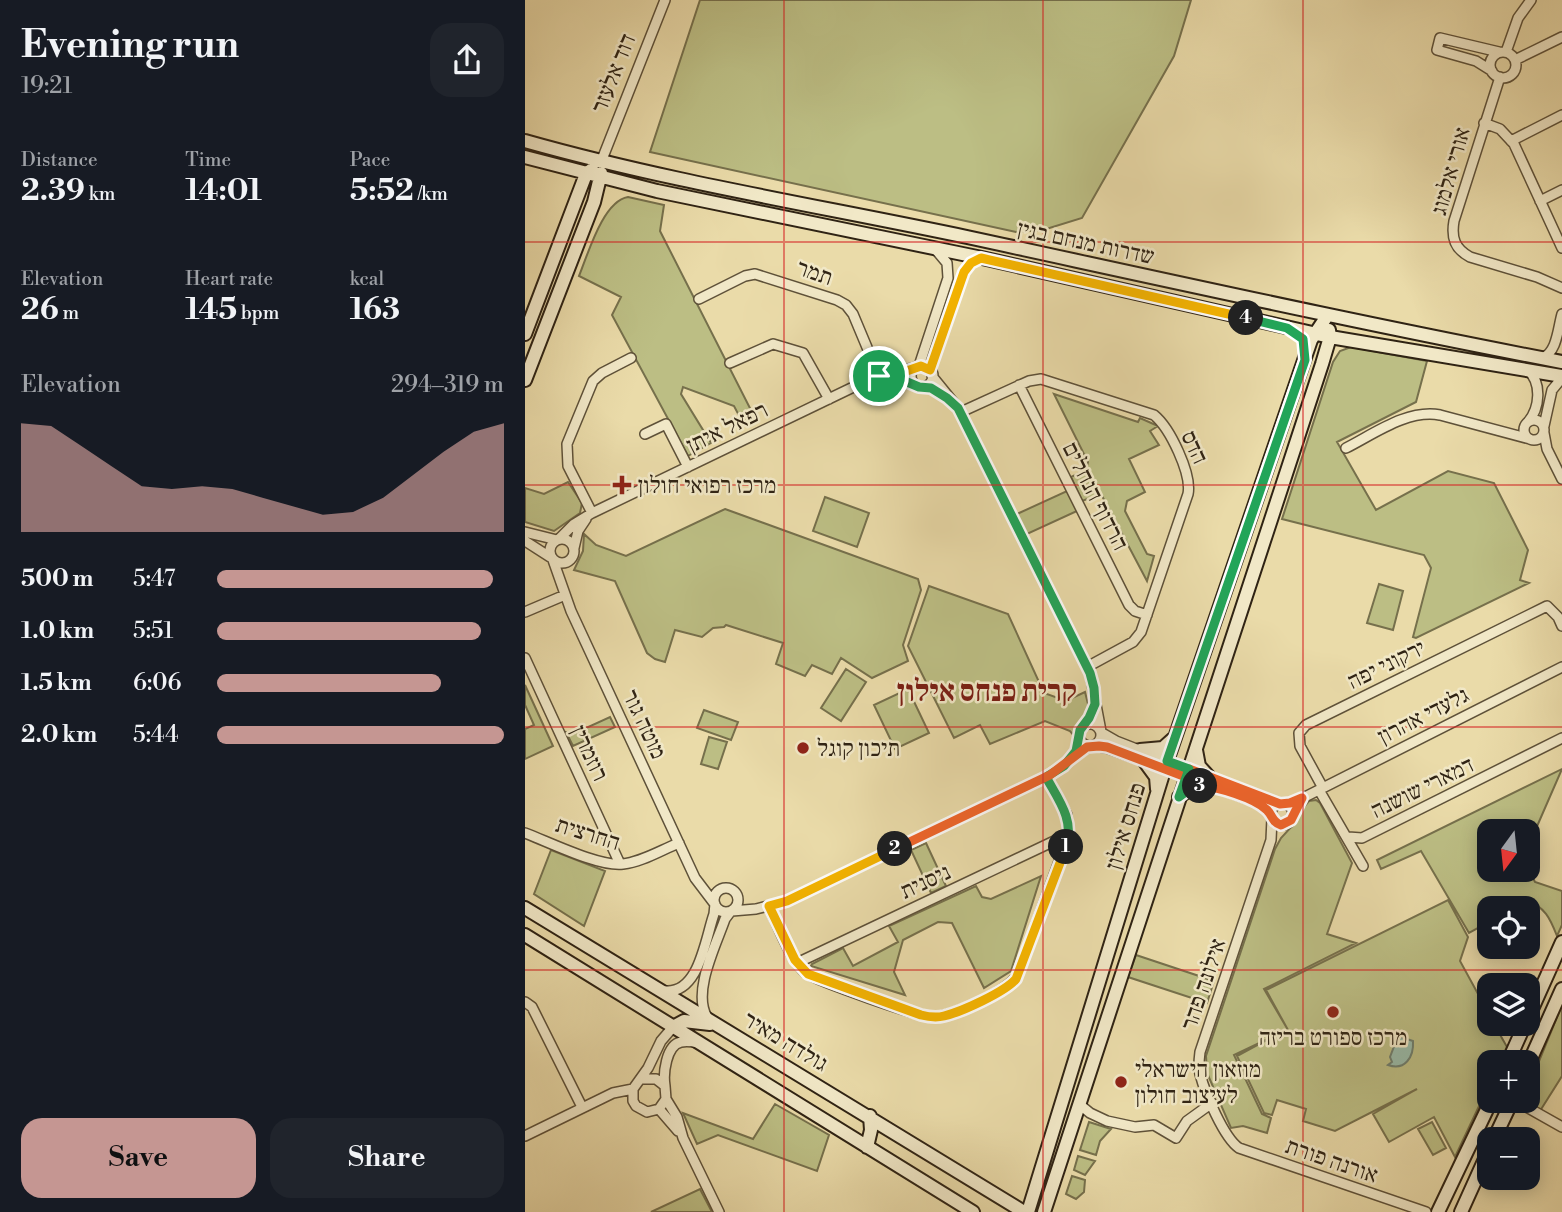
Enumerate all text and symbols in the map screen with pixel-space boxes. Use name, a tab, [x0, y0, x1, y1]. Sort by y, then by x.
text: Evening run	[21, 22, 239, 69]
button: share	[430, 23, 504, 97]
street label: דוד אלעזר	[585, 30, 642, 117]
text: 19:21	[21, 72, 73, 100]
street label: אורי אלמוג	[1425, 124, 1477, 219]
text: Distance	[21, 148, 98, 172]
text: Time	[185, 148, 231, 172]
text: Pace	[350, 148, 390, 172]
text: 2.39	[21, 172, 85, 210]
text: 14:01	[185, 172, 262, 210]
text: 5:52	[350, 172, 414, 210]
text: km	[85, 182, 115, 206]
text: /km	[414, 182, 448, 206]
street label: שדרות מנחם בגין	[1015, 215, 1157, 271]
street label: תמר	[793, 254, 836, 292]
text: Elevation	[21, 267, 103, 291]
text: Heart rate	[185, 267, 273, 291]
text: kcal	[350, 267, 384, 291]
text: 26	[21, 291, 59, 329]
text: 145	[185, 291, 237, 329]
text: 163	[350, 291, 400, 329]
pin: 4	[1229, 300, 1263, 336]
text: m	[59, 301, 79, 325]
text: bpm	[237, 301, 279, 325]
text: 4	[1239, 305, 1252, 329]
pin	[849, 346, 909, 406]
icon: arrive	[860, 357, 898, 395]
text: Elevation	[21, 371, 121, 399]
text: 294–319 m	[391, 371, 504, 399]
street label: רפאל איתן	[682, 396, 773, 460]
street label: הדס	[1174, 426, 1214, 469]
street label: הרדוף הנחלים	[1056, 438, 1134, 555]
place label: מרכז רפואי חולון	[638, 472, 776, 500]
marker: מרכז רפואי חולון	[612, 475, 632, 495]
text: 500 m	[21, 565, 93, 593]
text: 5:47	[133, 565, 175, 593]
text: 1.0 km	[21, 617, 94, 645]
text: 5:51	[133, 617, 173, 645]
street label: ירקוני יפה	[1343, 634, 1430, 696]
text: 1.5 km	[21, 669, 92, 697]
text: 6:06	[133, 669, 181, 697]
district label: קרית פנחס אילון	[897, 673, 1077, 711]
street label: גלעדי אהרון	[1373, 681, 1474, 751]
street label: מוטה גור	[616, 685, 672, 763]
text: 2.0 km	[21, 721, 97, 749]
text: 5:44	[133, 721, 179, 749]
street label: רוזמרין	[564, 721, 614, 786]
place label: תיכון קוגל	[817, 735, 900, 763]
marker: תיכון קוגל	[795, 740, 811, 756]
street label: דמארי שושנה	[1366, 751, 1479, 825]
pin: 3	[1183, 768, 1217, 804]
text: 3	[1194, 773, 1205, 797]
street label: פנחס אילון	[1100, 780, 1152, 873]
street label: החרצית	[552, 811, 623, 857]
north arrow	[1477, 819, 1540, 882]
map controls	[1477, 819, 1540, 1190]
pin: 1	[1049, 830, 1083, 864]
pin: 2	[877, 832, 913, 866]
text: 1	[1061, 834, 1070, 858]
text: 2	[889, 836, 900, 860]
street label: ניסנית	[896, 858, 955, 906]
button: locate	[1477, 896, 1540, 959]
street label: אילונה פהר	[1175, 935, 1233, 1034]
button: layers	[1477, 973, 1540, 1036]
marker: מרכז ספורט בריזה	[1325, 1004, 1341, 1020]
street label: גולדה מאיר	[738, 1006, 833, 1078]
place label: מרכז ספורט בריזה	[1259, 1024, 1407, 1052]
button: +	[1477, 1050, 1540, 1113]
place label: מוזאון הישראלי לעיצוב חולון	[1135, 1056, 1261, 1110]
marker: מוזאון הישראלי לעיצוב חולון	[1113, 1074, 1129, 1090]
button: Save	[21, 1118, 256, 1198]
button: Share	[270, 1118, 504, 1198]
button: −	[1477, 1127, 1540, 1190]
street label: אורנה פורת	[1282, 1132, 1382, 1190]

